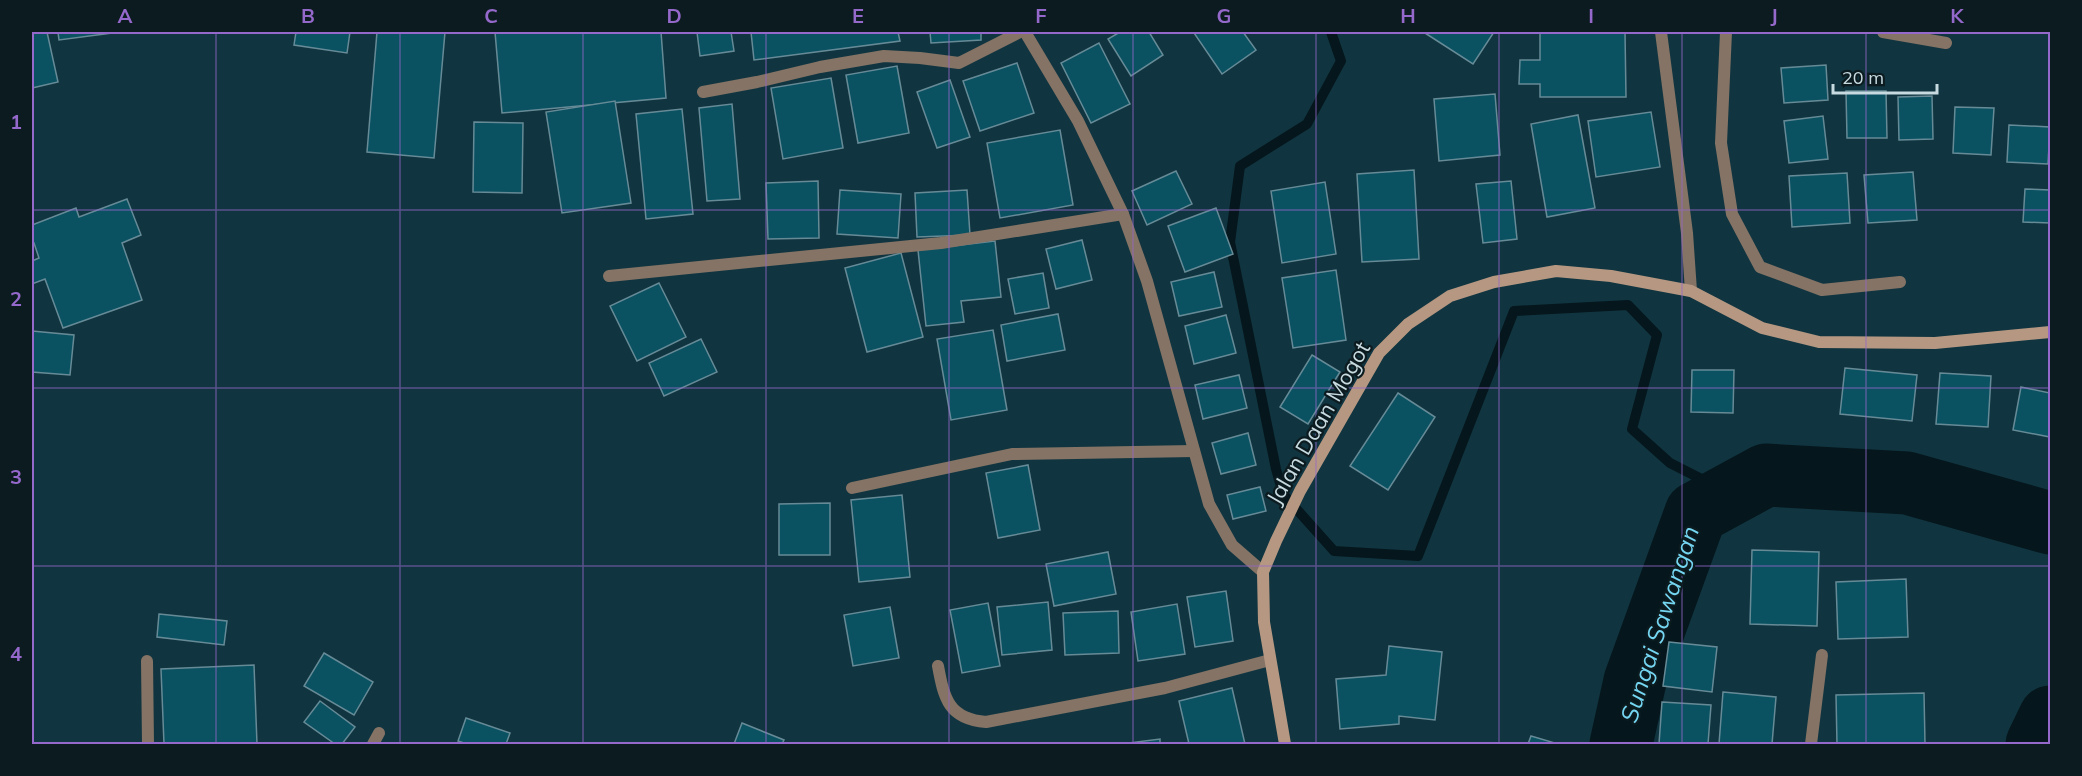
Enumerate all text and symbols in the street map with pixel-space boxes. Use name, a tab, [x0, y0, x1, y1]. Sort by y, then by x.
text: A	[118, 3, 133, 28]
text: B	[301, 3, 315, 28]
text: C	[484, 3, 498, 28]
text: D	[666, 3, 682, 28]
text: E	[852, 3, 864, 28]
text: F	[1035, 3, 1047, 28]
text: G	[1217, 3, 1231, 28]
text: H	[1400, 3, 1416, 28]
text: I	[1588, 3, 1594, 28]
text: J	[1770, 3, 1778, 28]
text: K	[1950, 3, 1964, 28]
scale bar	[1833, 57, 1936, 95]
text: 20 m	[1842, 66, 1884, 89]
text: 1	[10, 109, 22, 134]
text: 2	[10, 286, 22, 311]
street label: Jalan Daan Mogot	[1260, 336, 1376, 510]
text: 3	[10, 464, 22, 489]
water label: Sungai Sawangan	[1613, 522, 1705, 726]
text: 4	[10, 641, 22, 666]

